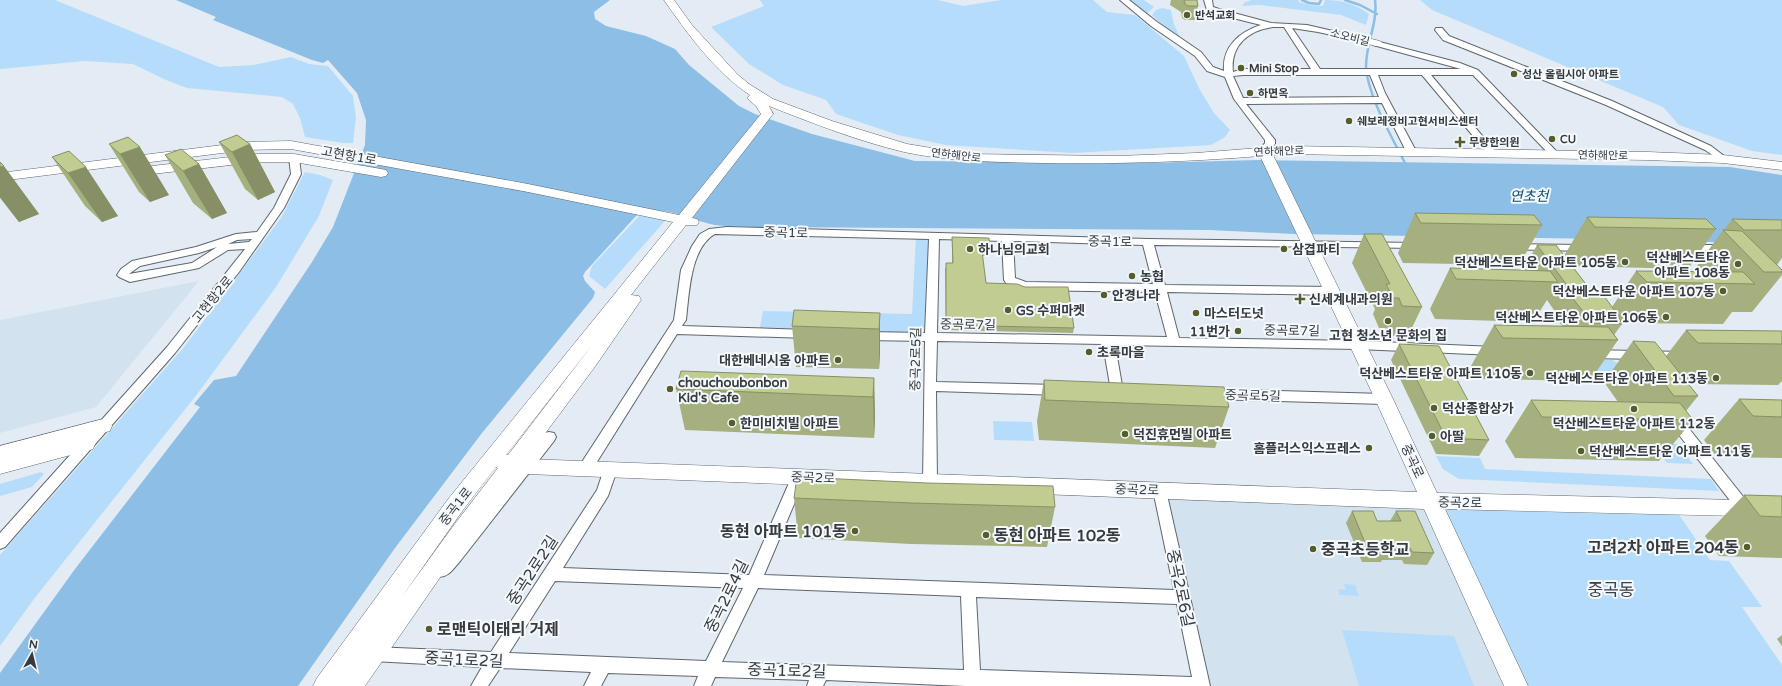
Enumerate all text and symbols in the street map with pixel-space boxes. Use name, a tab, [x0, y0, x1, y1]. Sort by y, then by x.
place label: 반석교회	[1195, 9, 1235, 22]
marker: 반석교회	[1182, 10, 1192, 20]
street label: 소오비길	[1329, 26, 1371, 49]
place label: Mini Stop	[1249, 62, 1299, 76]
marker: Mini Stop	[1236, 63, 1246, 73]
place label: 성산 올림시아 아파트	[1522, 68, 1619, 81]
marker: 성산 올림시아 아파트	[1509, 69, 1519, 79]
place label: 하면옥	[1258, 87, 1288, 100]
marker: 하면옥	[1245, 88, 1255, 98]
place label: 쉐보레정비고현서비스센터	[1357, 115, 1478, 128]
marker: 쉐보레정비고현서비스센터	[1344, 116, 1354, 126]
place label: CU	[1560, 133, 1576, 146]
marker: CU	[1547, 134, 1557, 144]
marker: 무량한의원	[1454, 136, 1466, 148]
place label: 무량한의원	[1469, 136, 1520, 149]
street label: 고현항1로	[320, 143, 378, 169]
street label: 연하해안로	[1254, 144, 1305, 159]
street label: 연하해안로	[930, 146, 982, 165]
street label: 연하해안로	[1578, 149, 1628, 162]
water label: 연초천	[1510, 188, 1549, 205]
street label: 중곡1로	[764, 224, 808, 242]
street label: 중곡1로	[1088, 234, 1132, 250]
place label: 하나님의교회	[978, 242, 1050, 258]
place label: 삼겹파티	[1292, 242, 1340, 258]
marker: 하나님의교회	[965, 244, 975, 254]
marker: 삼겹파티	[1279, 244, 1289, 254]
place label: 덕산베스트타운 아파트 108동	[1646, 250, 1730, 281]
place label: 덕산베스트타운 아파트 105동	[1454, 255, 1617, 271]
marker: 덕산베스트타운 아파트 105동	[1620, 257, 1630, 267]
marker: 덕산베스트타운 아파트 108동	[1733, 259, 1743, 269]
place label: 농협	[1140, 269, 1164, 285]
marker: 농협	[1127, 271, 1137, 281]
street label: 고현항2로	[189, 273, 237, 326]
place label: 덕산베스트타운 아파트 107동	[1552, 284, 1715, 300]
marker: 덕산베스트타운 아파트 107동	[1718, 286, 1728, 296]
place label: 안경나라	[1112, 288, 1160, 304]
marker: 안경나라	[1099, 290, 1109, 300]
place label: 신세계내과의원	[1309, 292, 1393, 308]
marker: 신세계내과의원	[1294, 293, 1306, 305]
place label: GS 수퍼마켓	[1016, 303, 1085, 319]
marker: GS 수퍼마켓	[1003, 305, 1013, 315]
place label: 마스터도넛	[1204, 306, 1264, 322]
marker: 마스터도넛	[1191, 308, 1201, 318]
place label: 덕산베스트타운 아파트 106동	[1495, 310, 1658, 326]
marker: 덕산베스트타운 아파트 106동	[1661, 312, 1671, 322]
marker: 고현 청소년 문화의 집	[1383, 316, 1393, 326]
street label: 중곡로7길	[940, 317, 996, 333]
street label: 중곡로7길	[1264, 323, 1320, 339]
place label: 11번가	[1190, 324, 1230, 340]
marker: 11번가	[1233, 326, 1243, 336]
street label: 중곡2로5길	[907, 327, 925, 391]
place label: 고현 청소년 문화의 집	[1329, 328, 1447, 344]
place label: 초록마을	[1097, 345, 1145, 361]
marker: 초록마을	[1084, 347, 1094, 357]
place label: 대한베네시움 아파트	[719, 353, 830, 369]
marker: 대한베네시움 아파트	[833, 355, 843, 365]
place label: 덕산베스트타운 아파트 110동	[1359, 366, 1522, 382]
marker: 덕산베스트타운 아파트 110동	[1525, 368, 1535, 378]
place label: 덕산베스트타운 아파트 113동	[1545, 371, 1708, 387]
marker: 덕산베스트타운 아파트 113동	[1711, 373, 1721, 383]
place label: chouchoubonbon Kid's Cafe	[678, 375, 787, 406]
marker: chouchoubonbon Kid's Cafe	[665, 384, 675, 394]
street label: 중곡로5길	[1225, 387, 1281, 405]
place label: 덕산종합상가	[1442, 401, 1514, 417]
marker: 덕산종합상가	[1429, 403, 1439, 413]
marker: 덕산베스트타운 아파트 112동	[1629, 404, 1639, 414]
place label: 한미비치빌 아파트	[740, 416, 839, 432]
place label: 덕산베스트타운 아파트 112동	[1553, 416, 1715, 432]
marker: 한미비치빌 아파트	[727, 418, 737, 428]
place label: 덕진휴먼빌 아파트	[1133, 427, 1232, 443]
marker: 덕진휴먼빌 아파트	[1120, 429, 1130, 439]
place label: 아딸	[1440, 429, 1464, 445]
marker: 아딸	[1427, 431, 1437, 441]
place label: 홈플러스익스프레스	[1253, 441, 1361, 457]
street label: 중곡로	[1397, 442, 1427, 481]
marker: 홈플러스익스프레스	[1364, 443, 1374, 453]
place label: 덕산베스트타운 아파트 111동	[1589, 444, 1752, 460]
marker: 덕산베스트타운 아파트 111동	[1576, 446, 1586, 456]
street label: 중곡2로	[791, 469, 835, 487]
street label: 중곡2로	[1115, 481, 1159, 499]
street label: 중곡1로	[436, 484, 476, 529]
street label: 중곡2로	[1438, 495, 1482, 511]
place label: 동현 아파트 101동	[720, 522, 847, 542]
marker: 동현 아파트 101동	[850, 526, 860, 536]
place label: 동현 아파트 102동	[994, 526, 1121, 546]
marker: 동현 아파트 102동	[981, 530, 991, 540]
street label: 중곡2로2길	[503, 532, 563, 609]
place label: 고려2차 아파트 204동	[1587, 538, 1739, 558]
place label: 중곡초등학교	[1321, 540, 1410, 560]
marker: 고려2차 아파트 204동	[1742, 542, 1752, 552]
marker: 중곡초등학교	[1308, 544, 1318, 554]
street label: 중곡2로6길	[1162, 547, 1198, 629]
street label: 중곡2로4길	[701, 557, 753, 636]
district label: 중곡동	[1588, 580, 1634, 601]
place label: 로맨틱이태리 거제	[437, 620, 559, 640]
marker: 로맨틱이태리 거제	[424, 624, 434, 634]
north arrow	[12, 634, 52, 674]
text: N	[28, 638, 39, 652]
street label: 중곡1로2길	[424, 648, 504, 672]
street label: 중곡1로2길	[747, 660, 827, 682]

